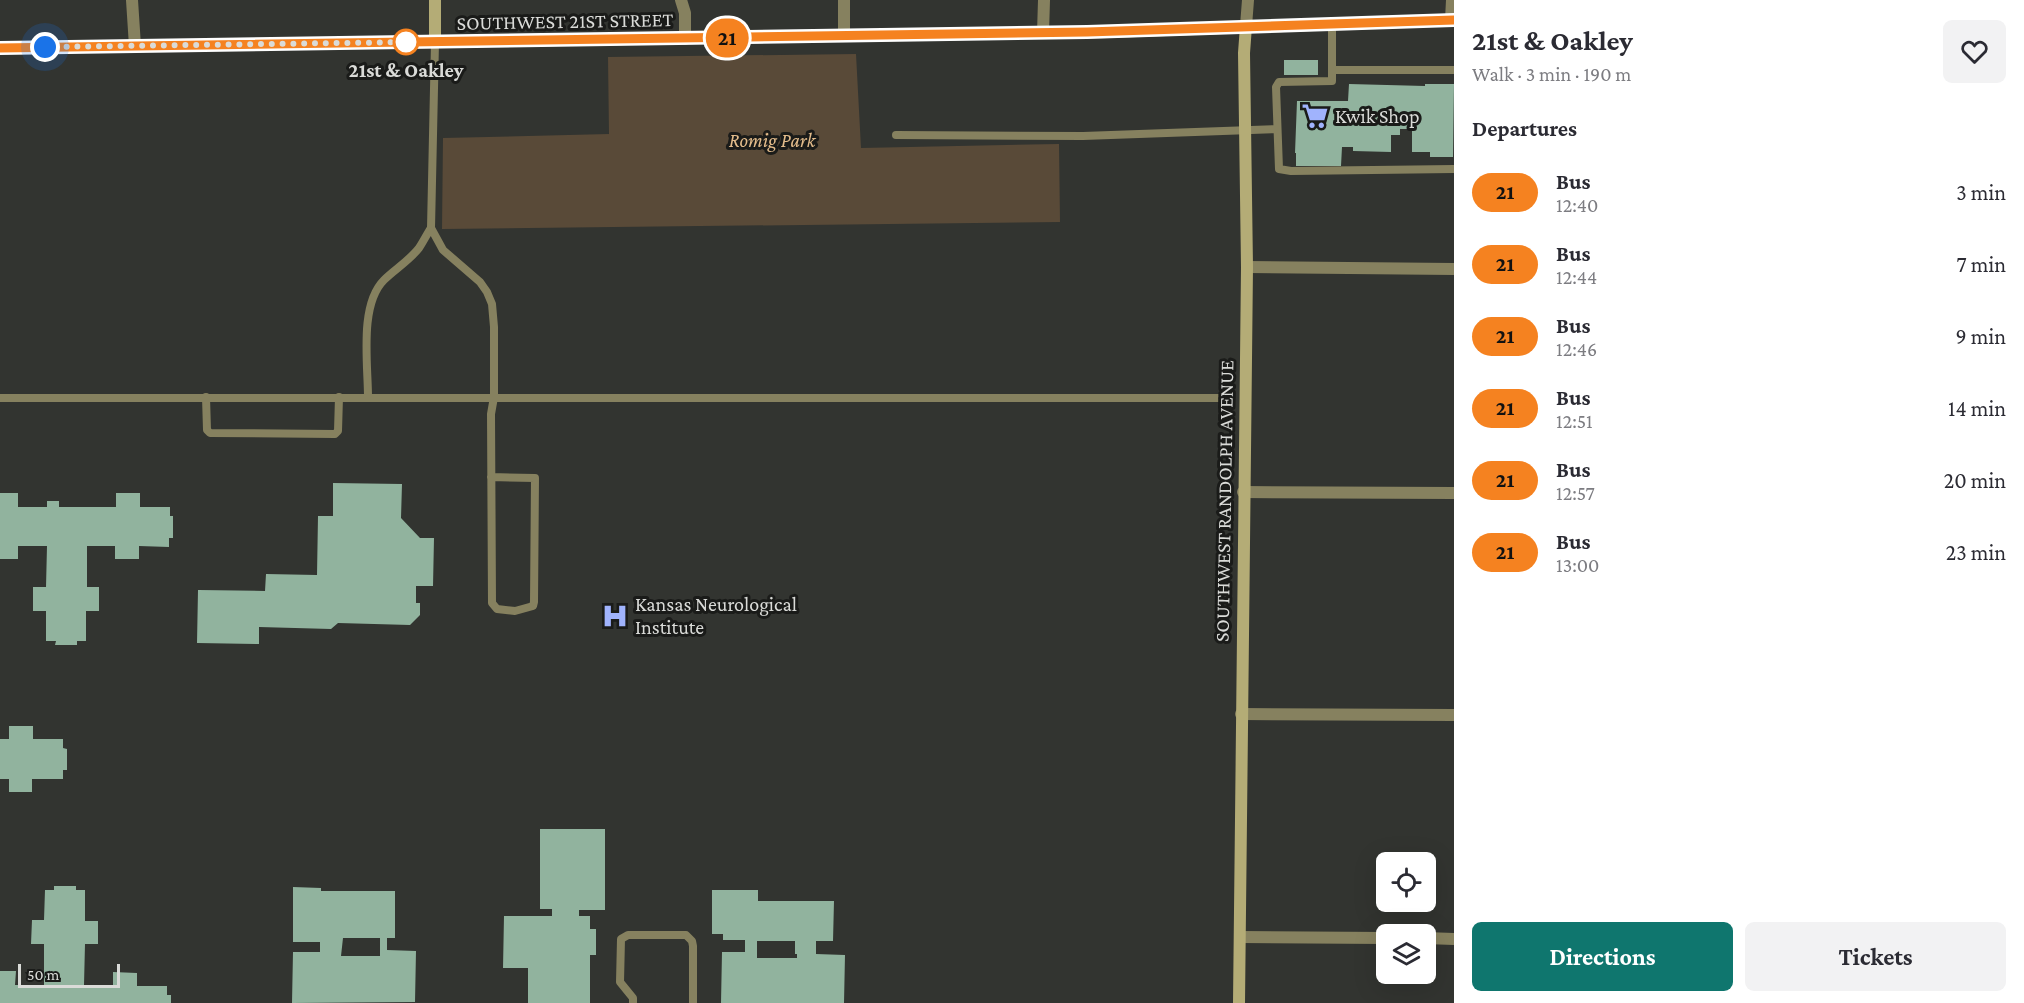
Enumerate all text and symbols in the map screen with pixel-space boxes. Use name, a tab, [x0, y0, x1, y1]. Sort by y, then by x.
street label: SOUTHWEST 21ST STREET	[456, 8, 674, 34]
line badge: 21	[700, 18, 754, 57]
button: heart	[1943, 20, 2006, 83]
text: 21st & Oakley	[1472, 25, 1633, 56]
text: 21	[718, 26, 736, 50]
marker: 21st & Oakley	[393, 29, 419, 55]
your location	[30, 32, 60, 62]
place label: 21st & Oakley	[349, 59, 464, 81]
text: Walk · 3 min · 190 m	[1472, 63, 1631, 85]
supermarket icon: Kwik Shop	[1300, 101, 1330, 131]
place label: Kwik Shop	[1335, 105, 1420, 128]
text: Departures	[1472, 116, 1577, 141]
park label: Romig Park	[729, 129, 817, 152]
text: Bus	[1556, 169, 1590, 194]
text: 21	[1496, 180, 1514, 204]
text: 3 min	[1956, 180, 2006, 205]
text: 12:40	[1556, 194, 1598, 216]
text: Bus	[1556, 241, 1590, 266]
text: 21	[1496, 252, 1514, 276]
text: 7 min	[1956, 252, 2006, 277]
text: 12:44	[1556, 266, 1597, 288]
text: Bus	[1556, 313, 1590, 338]
text: 21	[1496, 324, 1514, 348]
text: 9 min	[1955, 324, 2006, 349]
text: 12:46	[1556, 338, 1597, 360]
street label: SOUTHWEST RANDOLPH AVENUE	[1211, 360, 1237, 642]
text: Bus	[1556, 385, 1590, 410]
text: 21	[1496, 396, 1514, 420]
text: 14 min	[1948, 396, 2006, 421]
text: 12:51	[1556, 410, 1593, 432]
text: Bus	[1556, 457, 1590, 482]
text: 21	[1496, 468, 1514, 492]
text: 20 min	[1944, 468, 2006, 493]
text: 12:57	[1556, 482, 1595, 504]
text: Bus	[1556, 529, 1590, 554]
text: 21	[1496, 540, 1514, 564]
text: 23 min	[1946, 540, 2006, 565]
text: 13:00	[1556, 554, 1599, 576]
place label: Kansas Neurological Institute	[635, 593, 797, 638]
hospital icon: Kansas Neurological Institute	[600, 601, 630, 631]
map controls	[1376, 852, 1436, 984]
button: locate	[1376, 852, 1436, 912]
button: Directions	[1472, 922, 1733, 991]
button: Tickets	[1745, 922, 2006, 991]
button: layers	[1376, 924, 1436, 984]
scale bar	[18, 961, 120, 988]
text: 50 m	[27, 966, 59, 983]

